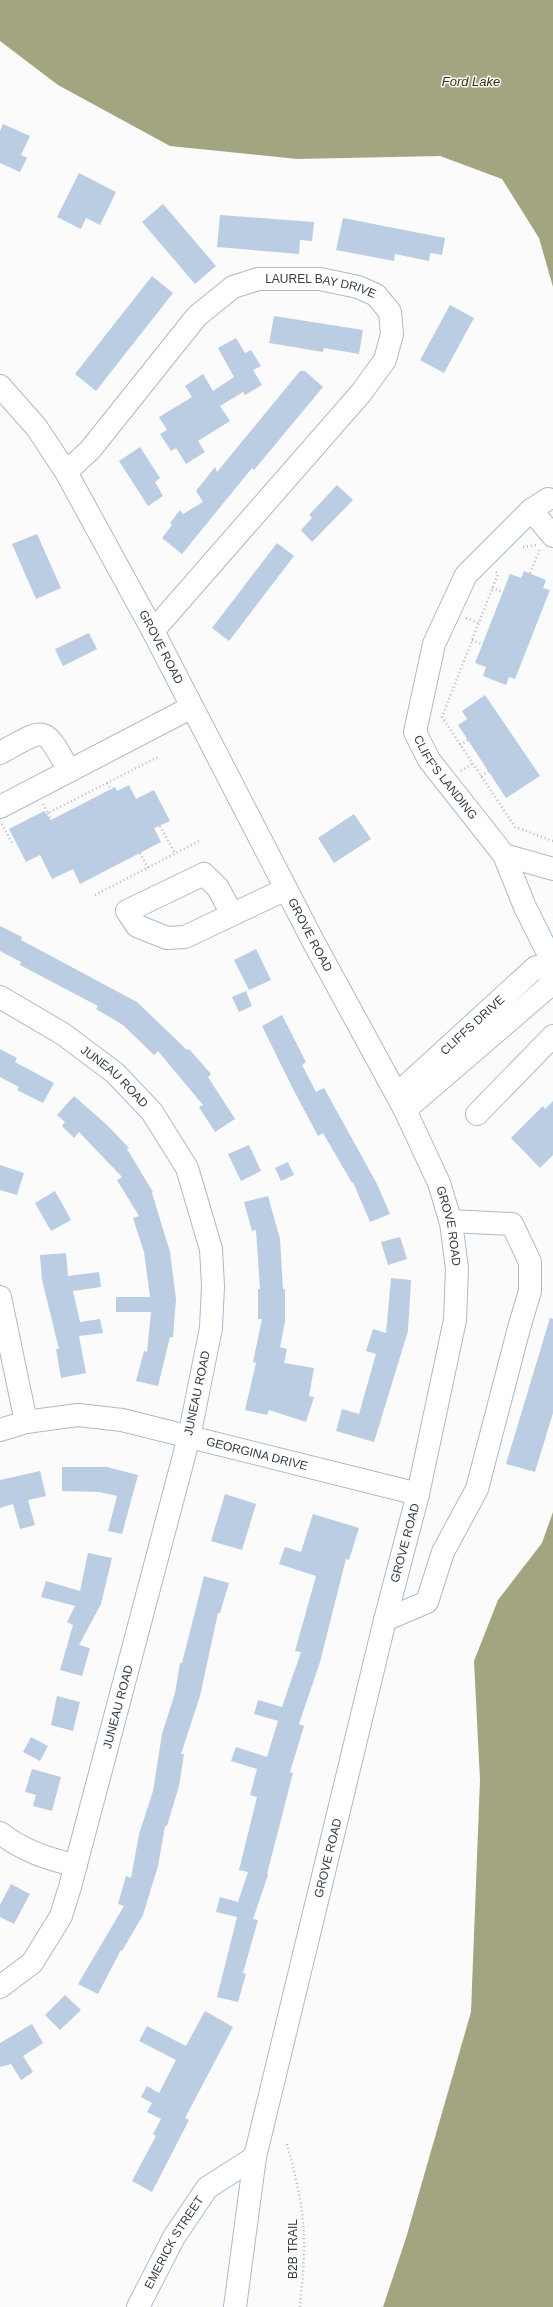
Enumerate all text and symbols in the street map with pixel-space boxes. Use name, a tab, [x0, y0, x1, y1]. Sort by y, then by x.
water label: Ford Lake	[442, 74, 500, 89]
street label: LAUREL BAY DRIVE	[265, 272, 378, 301]
street label: GROVE ROAD	[136, 608, 186, 687]
street label: CLIFF'S LANDING	[411, 733, 480, 822]
street label: GROVE ROAD	[285, 896, 336, 974]
street label: CLIFFS DRIVE	[438, 993, 507, 1058]
street label: JUNEAU ROAD	[78, 1043, 151, 1111]
street label: GROVE ROAD	[433, 1184, 464, 1267]
street label: JUNEAU ROAD	[181, 1349, 213, 1437]
street label: GEORGINA DRIVE	[205, 1434, 309, 1473]
street label: GROVE ROAD	[388, 1502, 422, 1584]
street label: JUNEAU ROAD	[100, 1663, 136, 1750]
street label: GROVE ROAD	[311, 1817, 345, 1899]
street label: EMERICK STREET	[141, 2193, 207, 2291]
street label: B2B TRAIL	[286, 2219, 300, 2279]

